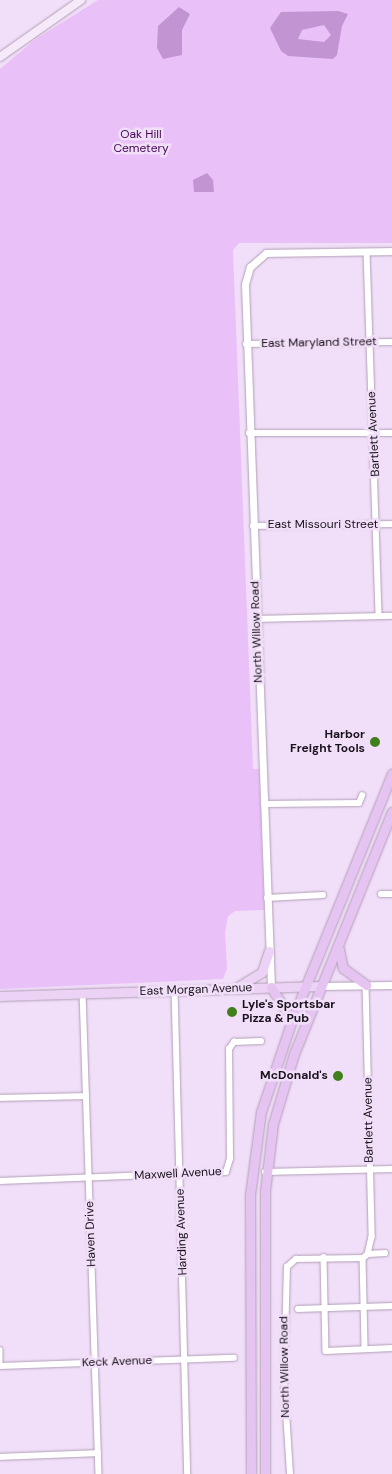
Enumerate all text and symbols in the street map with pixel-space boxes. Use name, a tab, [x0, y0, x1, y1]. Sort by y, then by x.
park label: Oak Hill Cemetery	[113, 128, 169, 156]
street label: East Maryland Street	[261, 335, 377, 351]
street label: Bartlett Avenue	[365, 391, 383, 477]
street label: East Missouri Street	[268, 518, 378, 532]
street label: North Willow Road	[248, 581, 266, 683]
place label: Harbor Freight Tools	[290, 728, 365, 756]
marker: Harbor Freight Tools	[369, 736, 381, 748]
street label: East Morgan Avenue	[140, 981, 252, 999]
place label: Lyle's Sportsbar Pizza & Pub	[242, 998, 335, 1026]
marker: Lyle's Sportsbar Pizza & Pub	[226, 1006, 238, 1018]
place label: McDonald's	[260, 1069, 328, 1083]
marker: McDonald's	[332, 1070, 344, 1082]
street label: Bartlett Avenue	[361, 1077, 377, 1163]
street label: Maxwell Avenue	[134, 1165, 222, 1183]
street label: Harding Avenue	[173, 1188, 191, 1276]
street label: Haven Drive	[83, 1201, 99, 1267]
street label: North Willow Road	[277, 1316, 293, 1418]
street label: Keck Avenue	[82, 1354, 152, 1370]

